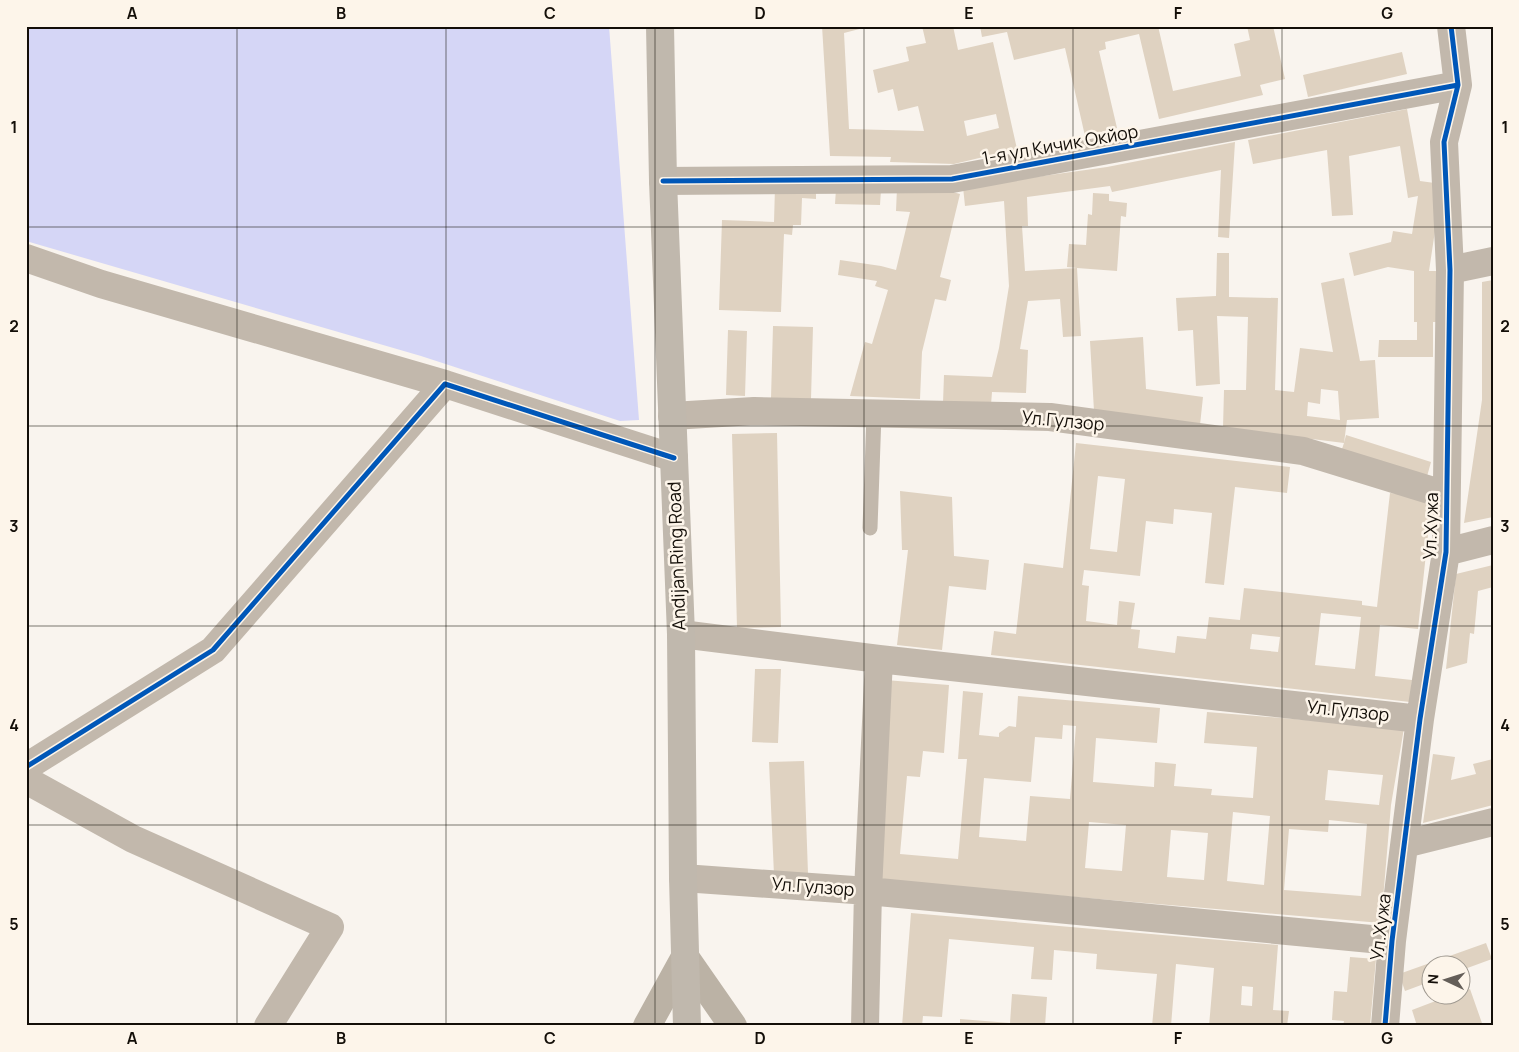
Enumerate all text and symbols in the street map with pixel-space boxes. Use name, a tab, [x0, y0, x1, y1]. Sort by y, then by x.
text: A	[127, 2, 138, 24]
text: B	[336, 2, 346, 24]
text: C	[544, 2, 556, 24]
text: D	[754, 2, 766, 24]
text: E	[964, 2, 974, 24]
text: F	[1174, 2, 1183, 24]
text: G	[1381, 2, 1393, 24]
text: 1	[10, 116, 18, 138]
text: 1	[1501, 116, 1509, 138]
street label: 1-я ул Кичик Окйор	[980, 118, 1140, 170]
text: 2	[9, 315, 19, 337]
text: 2	[1500, 315, 1510, 337]
street label: Ул.Гулзор	[1021, 404, 1105, 436]
street label: Andijan Ring Road	[661, 481, 691, 631]
street label: Ул.Хужа	[1417, 492, 1443, 560]
text: 3	[9, 515, 19, 537]
text: 3	[1500, 515, 1510, 537]
street label: Ул.Гулзор	[1306, 694, 1391, 726]
text: 4	[9, 714, 19, 736]
text: 4	[1500, 714, 1510, 736]
street label: Ул.Гулзор	[771, 871, 855, 901]
street label: Ул.Хужа	[1364, 892, 1396, 962]
text: 5	[9, 913, 19, 935]
text: 5	[1500, 913, 1510, 935]
north arrow	[1422, 954, 1472, 1004]
text: N	[1423, 973, 1442, 985]
text: A	[127, 1027, 138, 1049]
text: B	[336, 1027, 346, 1049]
text: C	[544, 1027, 556, 1049]
text: D	[754, 1027, 766, 1049]
text: E	[964, 1027, 974, 1049]
text: F	[1174, 1027, 1183, 1049]
text: G	[1381, 1027, 1393, 1049]

